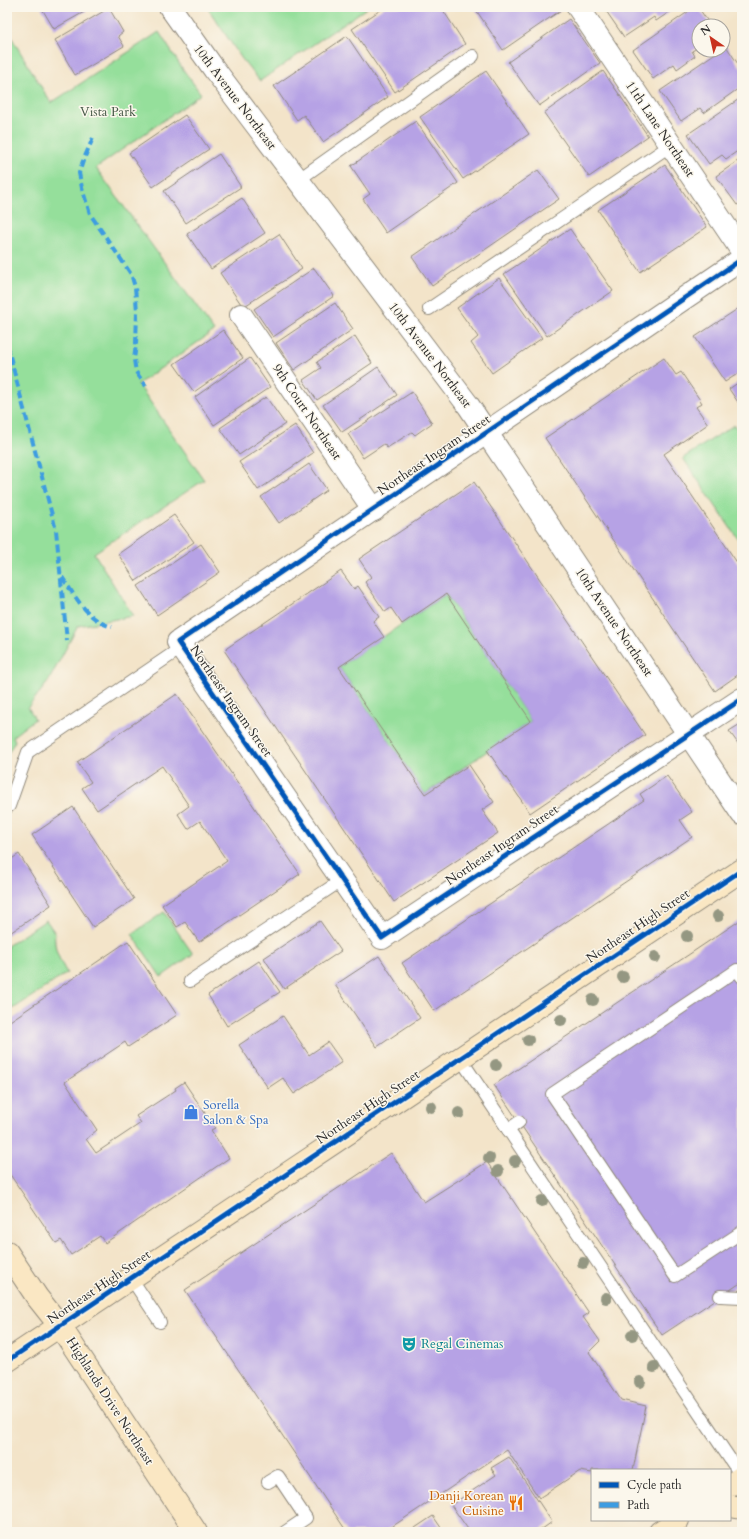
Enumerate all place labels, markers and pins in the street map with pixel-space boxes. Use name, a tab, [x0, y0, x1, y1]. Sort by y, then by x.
place label: Sorella Salon & Spa	[203, 1096, 269, 1129]
shop icon: Sorella Salon & Spa	[182, 1103, 200, 1121]
theatre icon: Regal Cinemas	[400, 1335, 418, 1353]
place label: Regal Cinemas	[421, 1335, 503, 1353]
place label: Danji Korean Cuisine	[429, 1487, 505, 1520]
restaurant icon: Danji Korean Cuisine	[507, 1494, 525, 1512]

